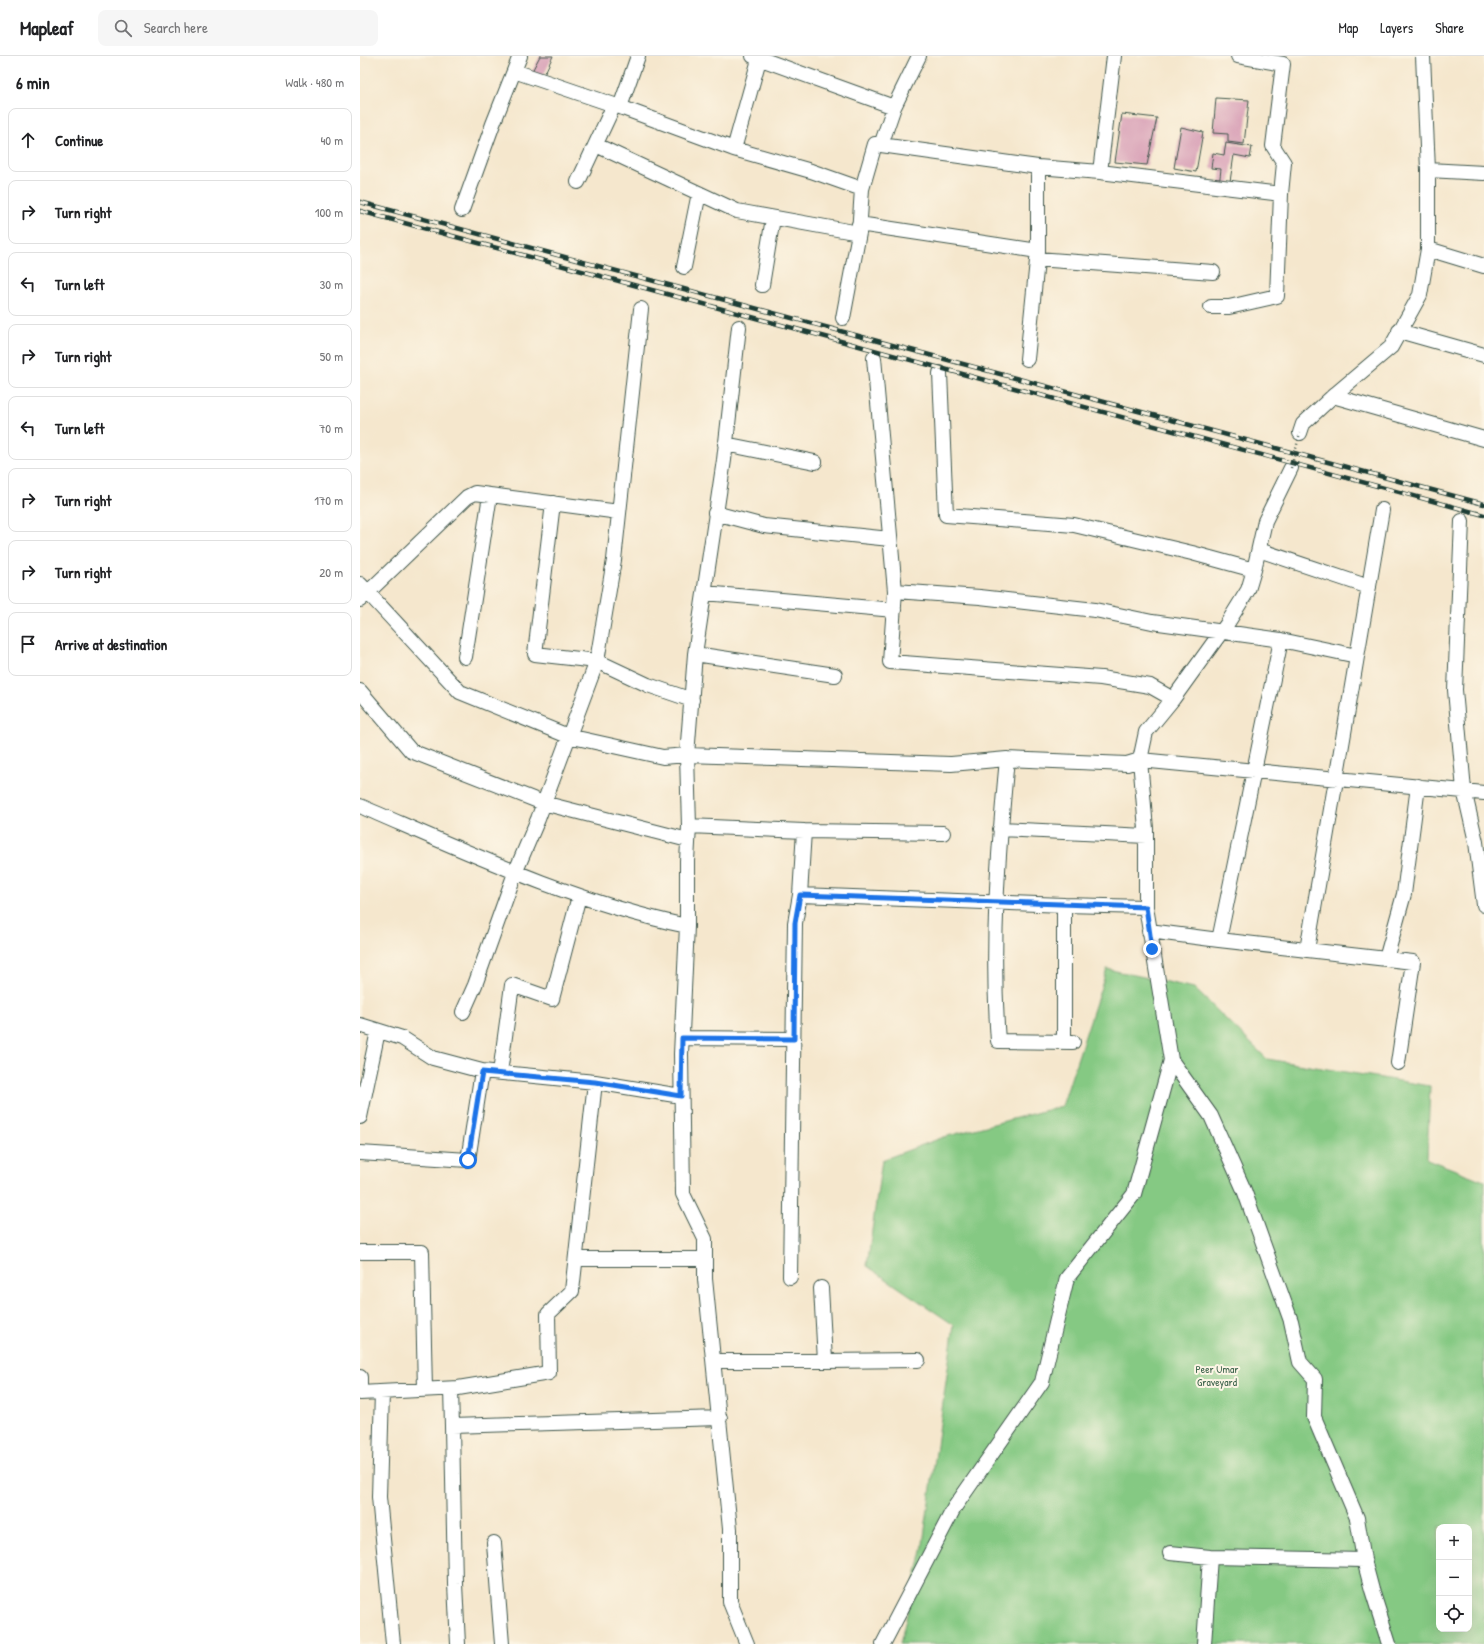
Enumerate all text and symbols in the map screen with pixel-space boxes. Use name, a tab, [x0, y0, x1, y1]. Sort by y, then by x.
search box	[98, 10, 378, 46]
text: Mapleaf	[20, 15, 74, 41]
icon: search	[112, 17, 134, 39]
text: Search here	[144, 17, 208, 38]
text: Map	[1338, 18, 1358, 37]
text: Layers	[1380, 18, 1413, 37]
text: Share	[1435, 18, 1464, 37]
text: 6 min	[16, 71, 50, 94]
text: Walk · 480 m	[285, 73, 344, 91]
icon: ahead	[17, 129, 39, 151]
text: Continue	[55, 130, 103, 151]
text: 40 m	[320, 131, 343, 149]
icon: right	[17, 201, 39, 223]
text: Turn right	[55, 202, 111, 223]
text: 100 m	[315, 203, 343, 221]
icon: left	[17, 273, 39, 295]
text: Turn left	[55, 274, 105, 295]
text: 30 m	[320, 275, 343, 293]
icon: right	[17, 345, 39, 367]
text: Turn right	[55, 346, 111, 367]
text: 50 m	[320, 347, 343, 365]
icon: left	[17, 417, 39, 439]
text: Turn left	[55, 418, 105, 439]
text: 70 m	[319, 419, 343, 437]
icon: right	[17, 489, 39, 511]
text: Turn right	[55, 490, 111, 511]
text: 170 m	[314, 491, 343, 509]
icon: right	[17, 561, 39, 583]
text: Turn right	[55, 562, 111, 583]
text: 20 m	[319, 563, 343, 581]
icon: arrive	[17, 633, 39, 655]
text: Arrive at destination	[55, 634, 167, 655]
route end	[1143, 940, 1161, 958]
route start	[459, 1151, 477, 1169]
park label: Peer Umar Graveyard	[1196, 1362, 1239, 1389]
map controls	[1436, 1524, 1472, 1632]
button: +	[1436, 1524, 1472, 1560]
button: −	[1436, 1560, 1472, 1596]
button: locate	[1436, 1596, 1472, 1632]

